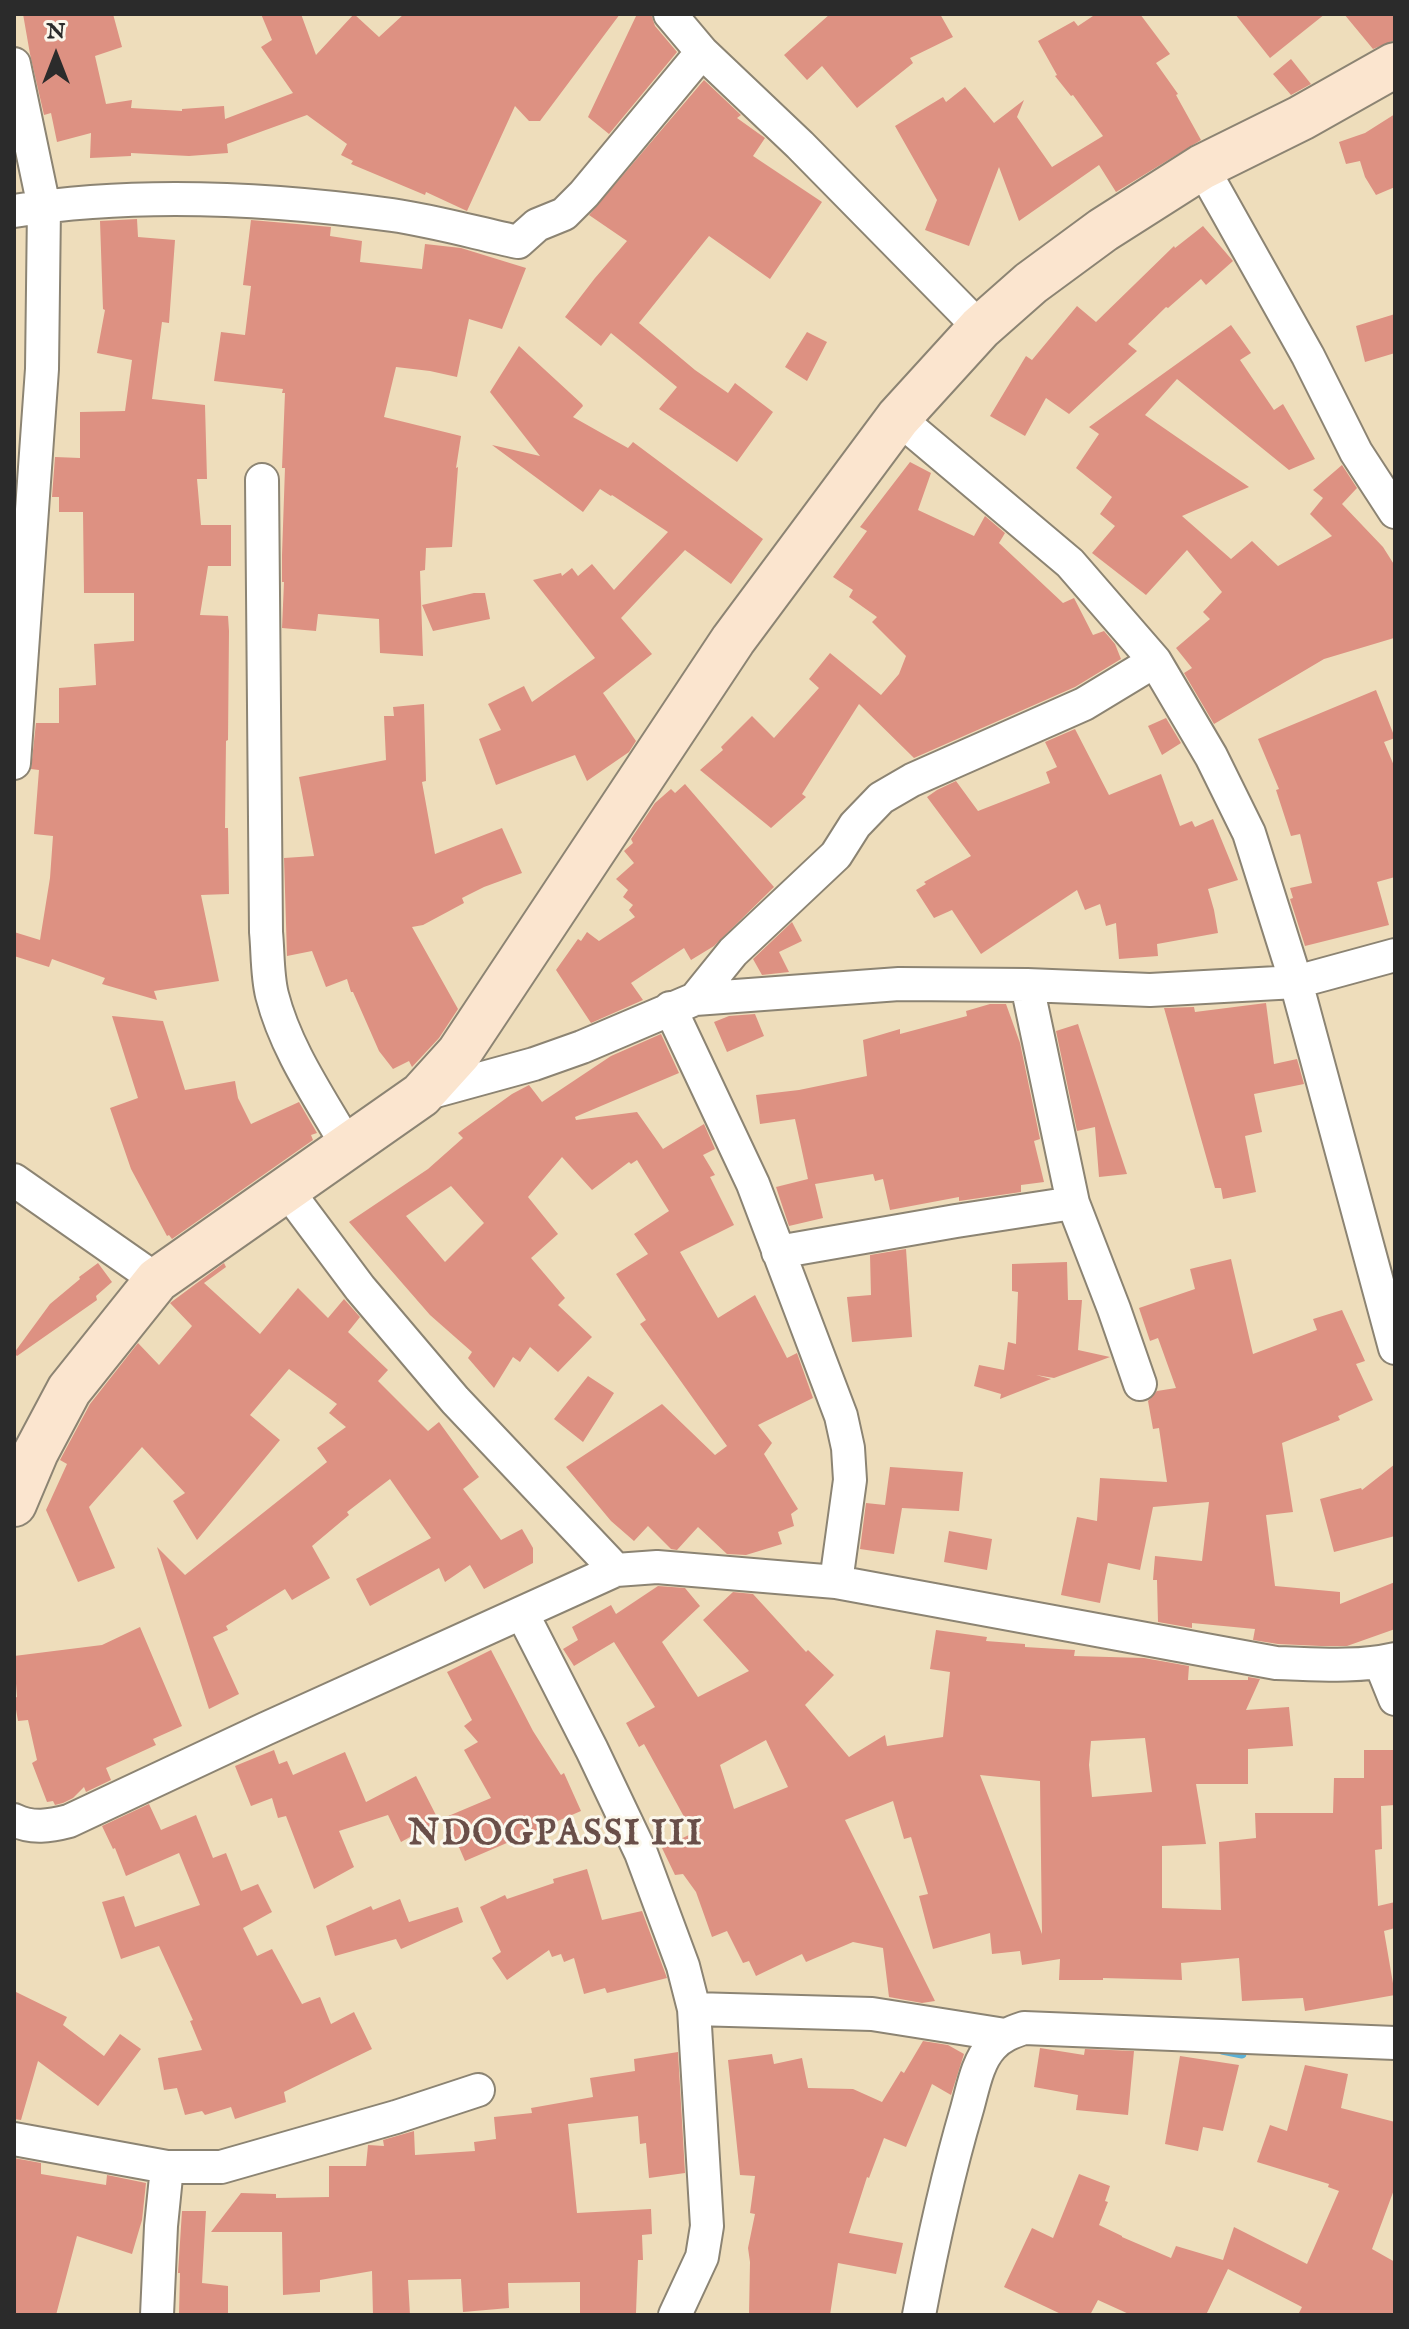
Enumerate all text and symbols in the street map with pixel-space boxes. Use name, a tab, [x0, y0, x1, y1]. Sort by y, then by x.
north arrow	[16, 16, 96, 96]
text: N	[46, 18, 66, 46]
district label: NDOGPASSI III	[408, 1815, 704, 1859]

